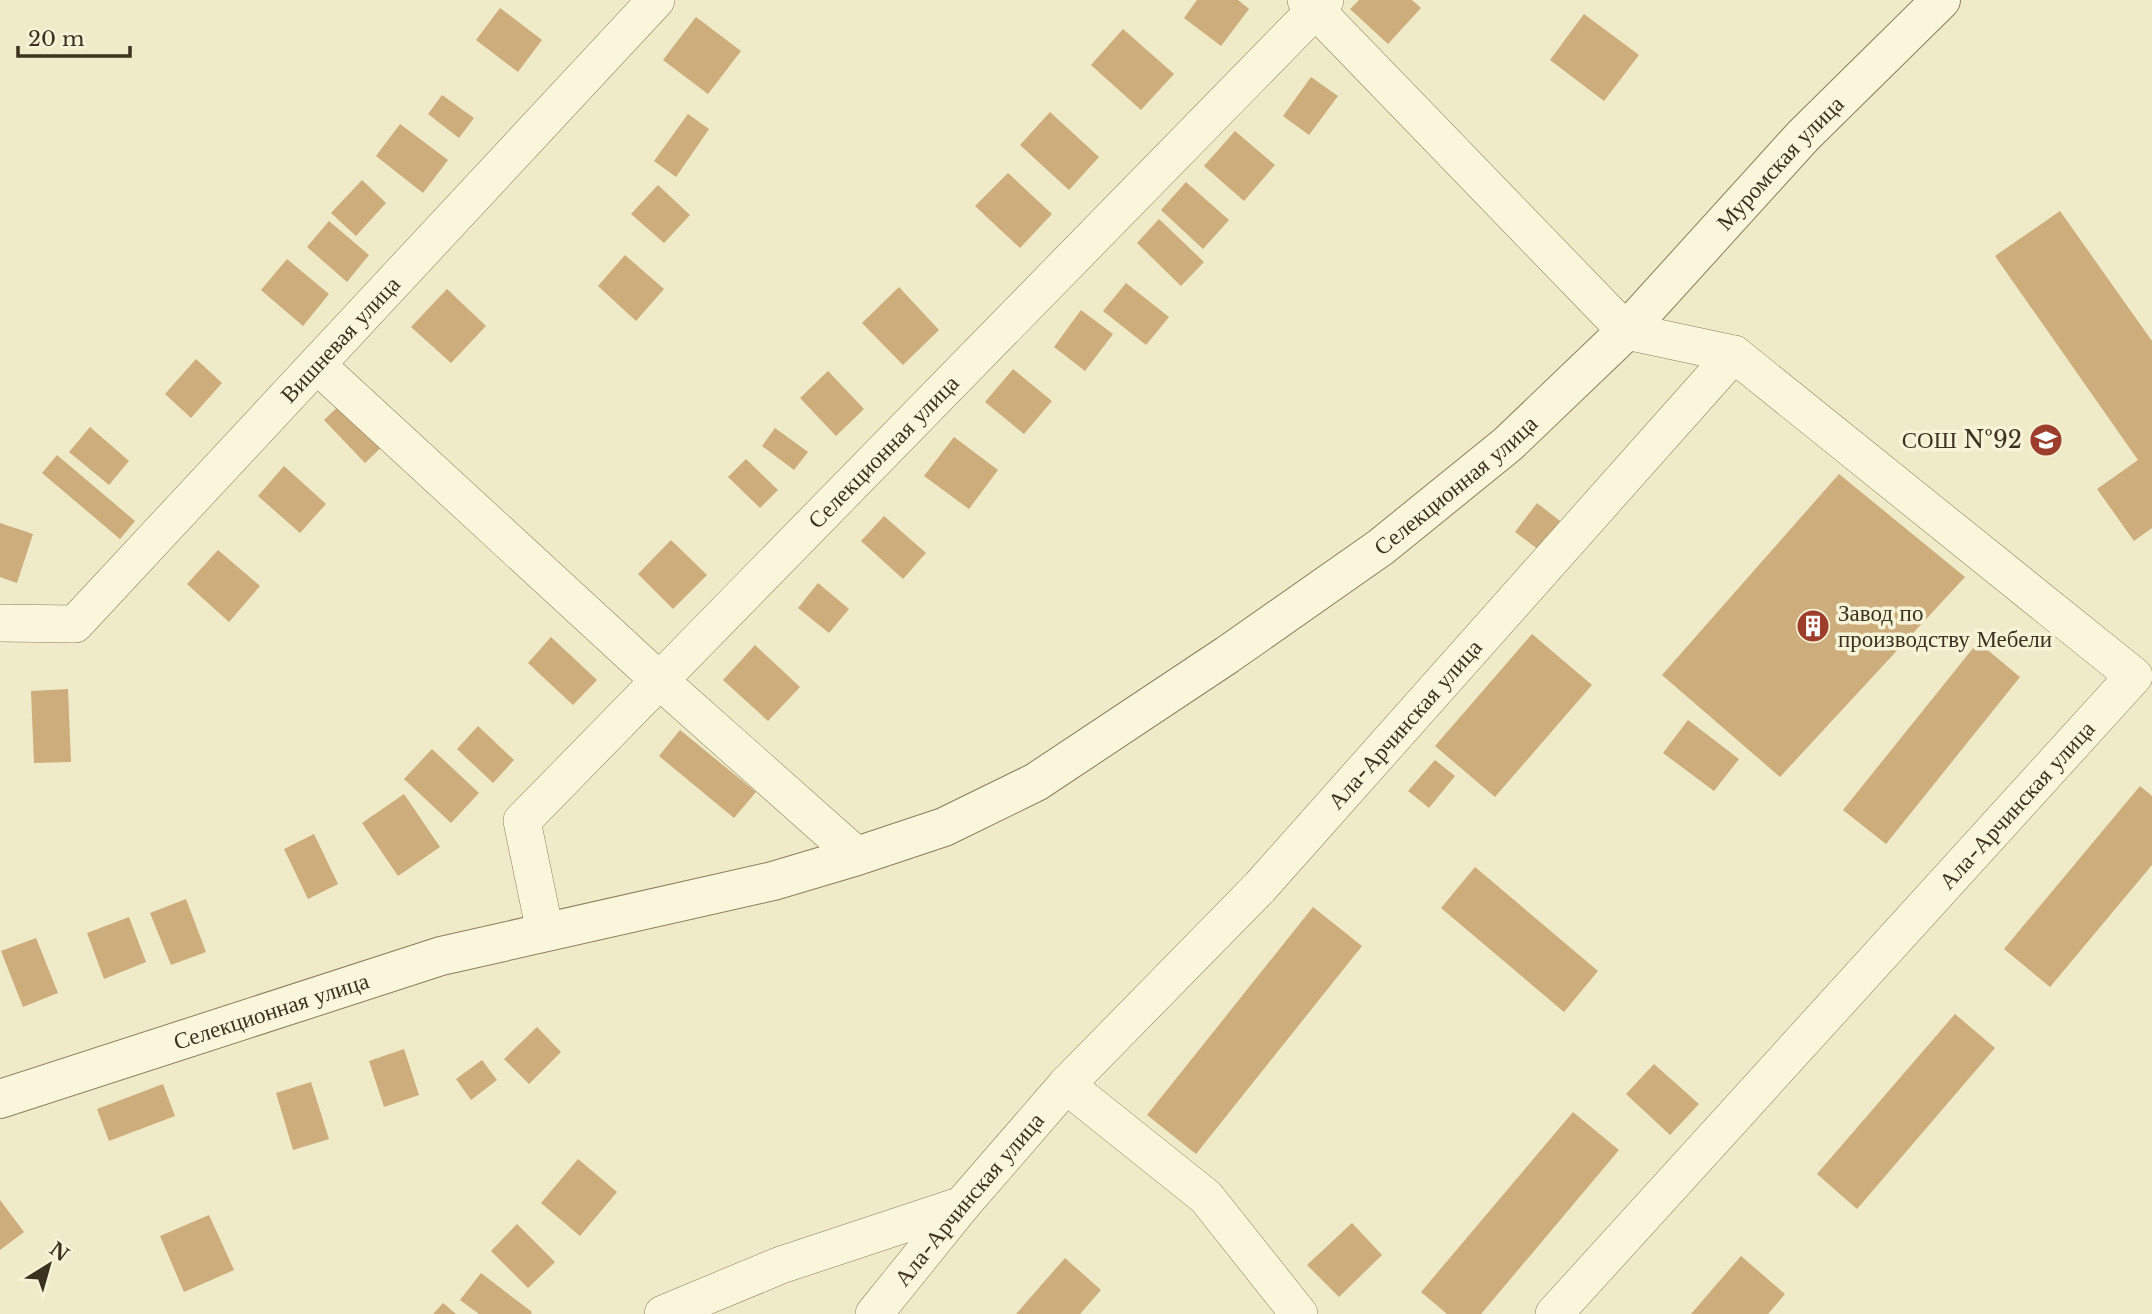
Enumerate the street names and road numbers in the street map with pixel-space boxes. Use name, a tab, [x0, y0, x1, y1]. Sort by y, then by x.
street label: Муромская улица	[1710, 90, 1849, 236]
street label: Вишневая улица	[274, 270, 406, 408]
street label: Селекционная улица	[802, 369, 964, 534]
street label: Селекционная улица	[1368, 410, 1543, 561]
street label: Ала-Арчинская улица	[1322, 633, 1488, 815]
street label: Ала-Арчинская улица	[1933, 715, 2100, 895]
street label: Селекционная улица	[170, 966, 372, 1056]
street label: Ала-Арчинская улица	[888, 1107, 1050, 1292]

